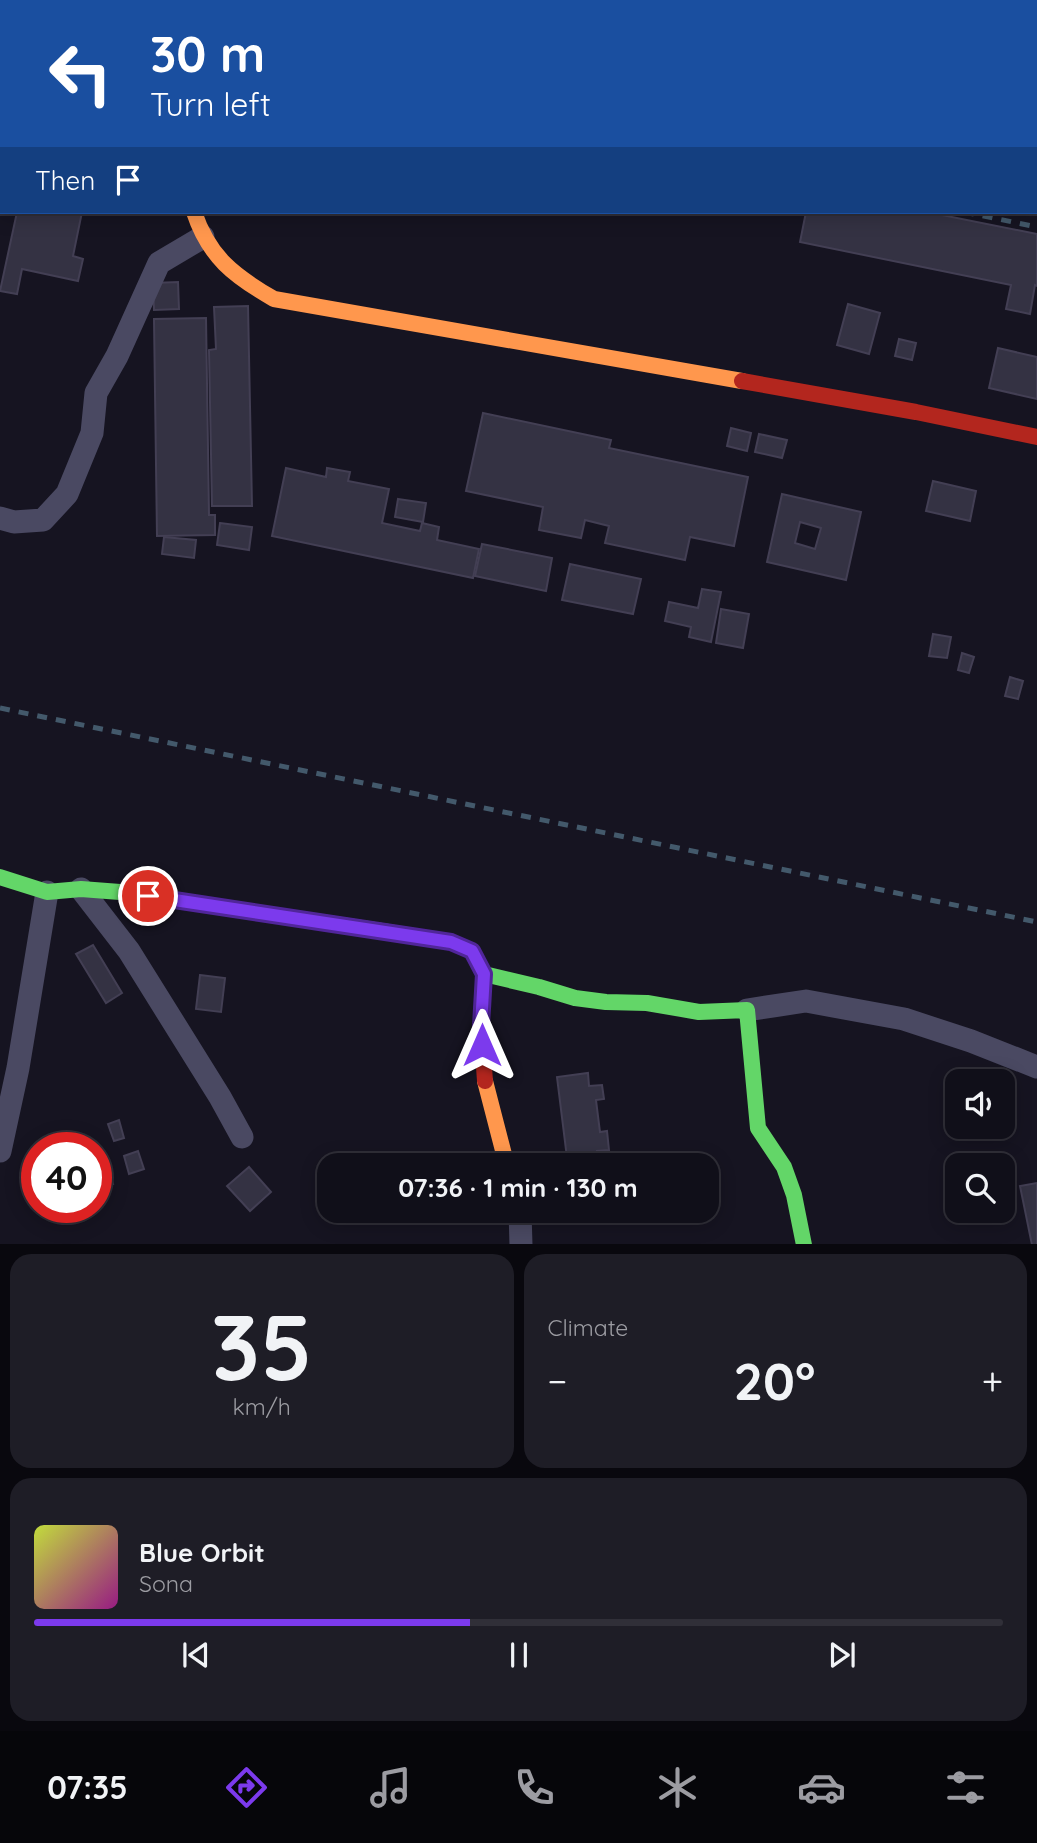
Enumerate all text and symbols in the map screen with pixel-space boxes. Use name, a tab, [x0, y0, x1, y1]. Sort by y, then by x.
text: 30 m	[150, 23, 265, 84]
icon: left	[35, 28, 126, 119]
text: Turn left	[150, 84, 271, 124]
icon: arrive	[109, 161, 147, 199]
text: Then	[35, 164, 95, 197]
pin	[118, 866, 178, 926]
icon: arrive	[129, 877, 167, 915]
position arrow	[445, 1008, 519, 1082]
map controls	[945, 1069, 1015, 1223]
button: sound	[945, 1069, 1015, 1139]
speed limit sign: 40	[21, 1132, 112, 1223]
button: search	[945, 1153, 1015, 1223]
text: 07:36 · 1 min · 130 m	[398, 1171, 638, 1204]
text: 35	[211, 1289, 312, 1403]
text: Climate	[548, 1313, 628, 1342]
text: 20°	[733, 1348, 815, 1413]
text: −	[548, 1357, 567, 1405]
text: +	[982, 1357, 1003, 1405]
text: km/h	[233, 1392, 291, 1421]
text: Blue Orbit	[139, 1536, 265, 1569]
text: Sona	[139, 1569, 193, 1598]
icon: previous	[177, 1636, 215, 1674]
icon: pause	[500, 1636, 538, 1674]
icon: next	[823, 1636, 861, 1674]
icon: directions	[222, 1763, 271, 1812]
icon: music	[366, 1763, 415, 1812]
icon: phone	[510, 1763, 559, 1812]
icon: climate	[653, 1763, 702, 1812]
icon: car	[797, 1763, 846, 1812]
icon: filters	[941, 1763, 990, 1812]
text: 07:35	[47, 1767, 128, 1807]

